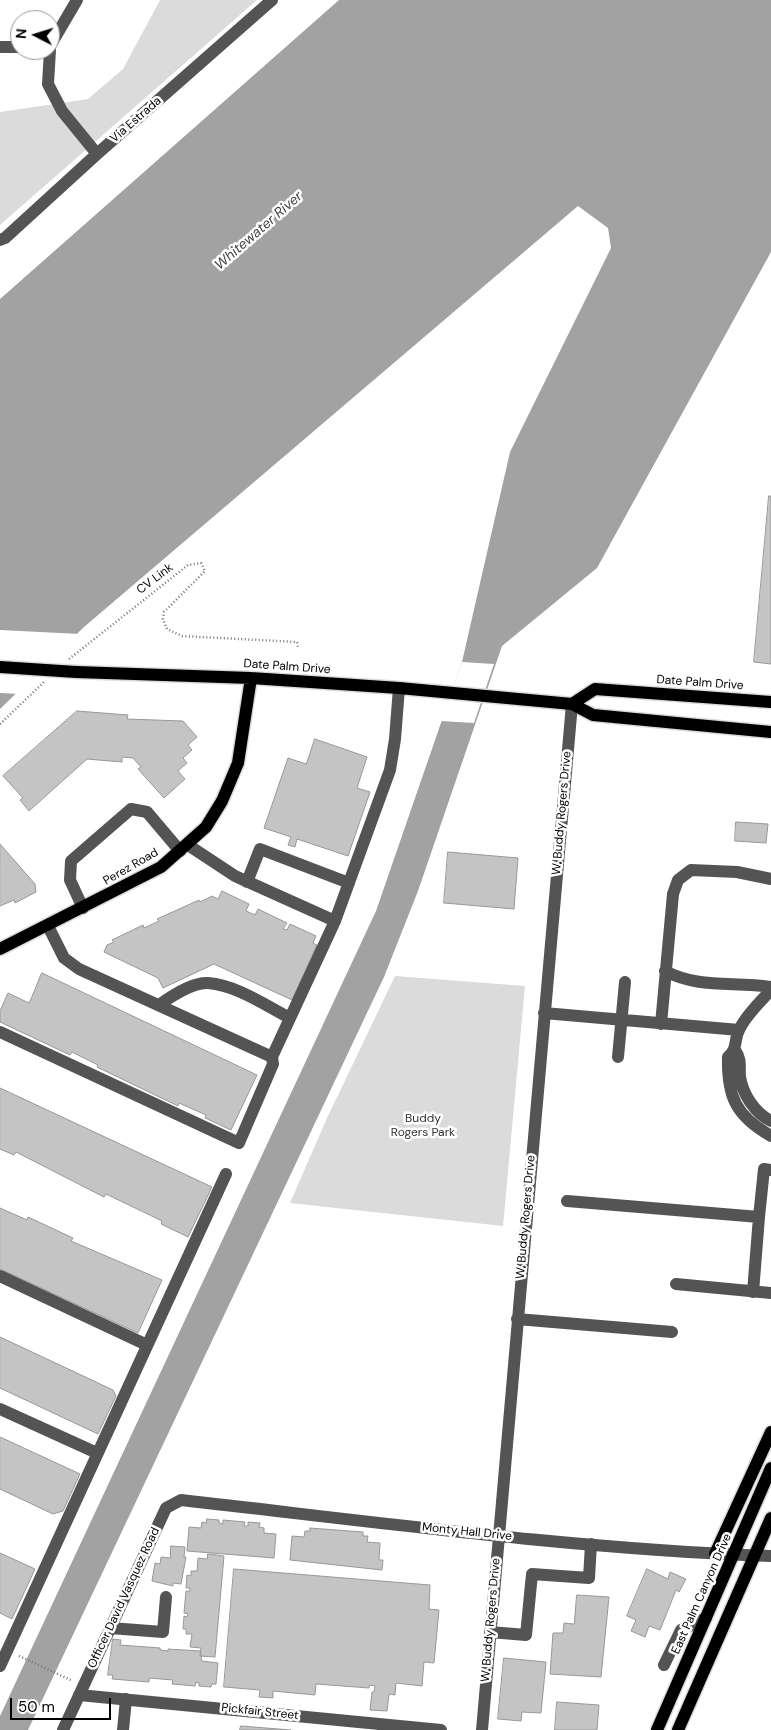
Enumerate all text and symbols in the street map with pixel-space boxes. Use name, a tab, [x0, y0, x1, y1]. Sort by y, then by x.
north arrow	[10, 10, 60, 60]
text: N	[12, 28, 30, 40]
street label: Via Estrada	[108, 94, 164, 146]
water label: Whitewater River	[212, 188, 306, 274]
street label: CV Link	[134, 561, 176, 597]
street label: Date Palm Drive	[243, 657, 331, 677]
street label: Date Palm Drive	[656, 673, 744, 693]
street label: W. Buddy Rogers Drive	[549, 750, 575, 876]
street label: Perez Road	[101, 845, 161, 889]
park label: Buddy Rogers Park	[391, 1112, 455, 1140]
street label: W. Buddy Rogers Drive	[513, 1154, 539, 1280]
street label: Monty Hall Drive	[421, 1520, 513, 1544]
street label: Officer David Vasquez Road	[85, 1525, 163, 1671]
street label: East Palm Canyon Drive	[669, 1532, 735, 1656]
street label: W. Buddy Rogers Drive	[478, 1557, 504, 1683]
scale bar	[12, 1688, 114, 1720]
text: 50 m	[18, 1697, 55, 1717]
street label: Pickfair Street	[221, 1701, 299, 1723]

